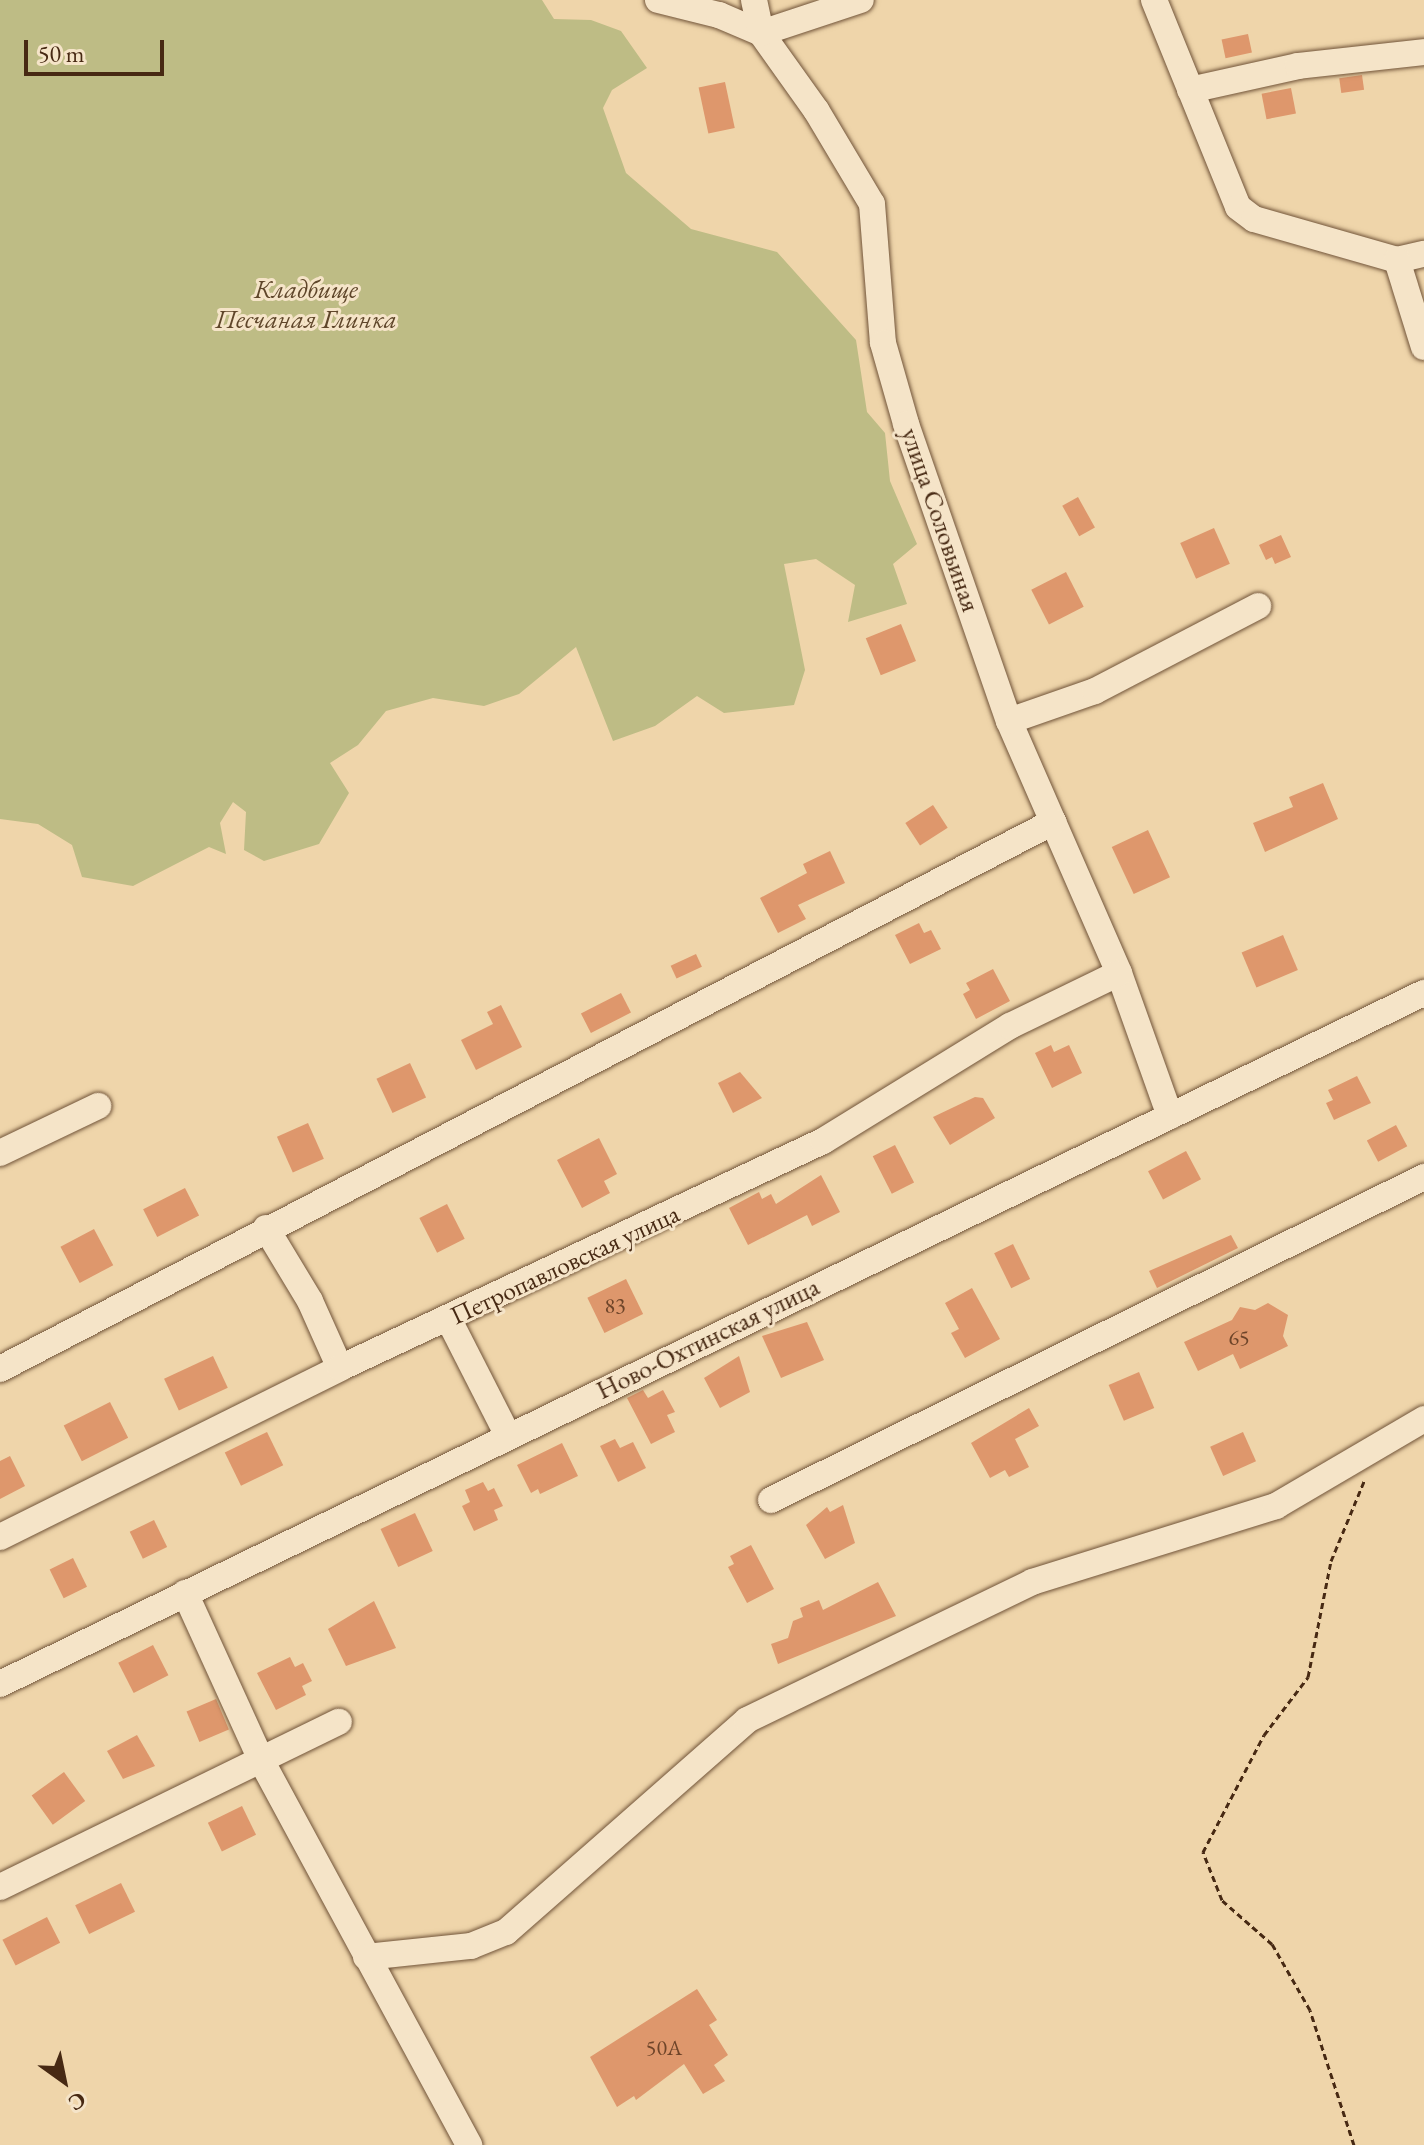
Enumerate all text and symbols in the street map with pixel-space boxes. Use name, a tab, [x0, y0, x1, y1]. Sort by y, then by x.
scale bar	[28, 24, 168, 74]
text: 50 m	[38, 38, 85, 69]
park label: Кладбище Песчаная Глинка	[215, 274, 397, 336]
street label: улица Соловьиная	[894, 424, 986, 616]
street label: Петропавловская улица	[445, 1198, 685, 1332]
street label: Ново-Охтинская улица	[591, 1271, 825, 1407]
house number: 83	[604, 1293, 626, 1319]
house number: 65	[1228, 1325, 1250, 1351]
house number: 50А	[646, 2035, 682, 2061]
north arrow	[24, 2041, 104, 2121]
text: С	[63, 2085, 92, 2118]

